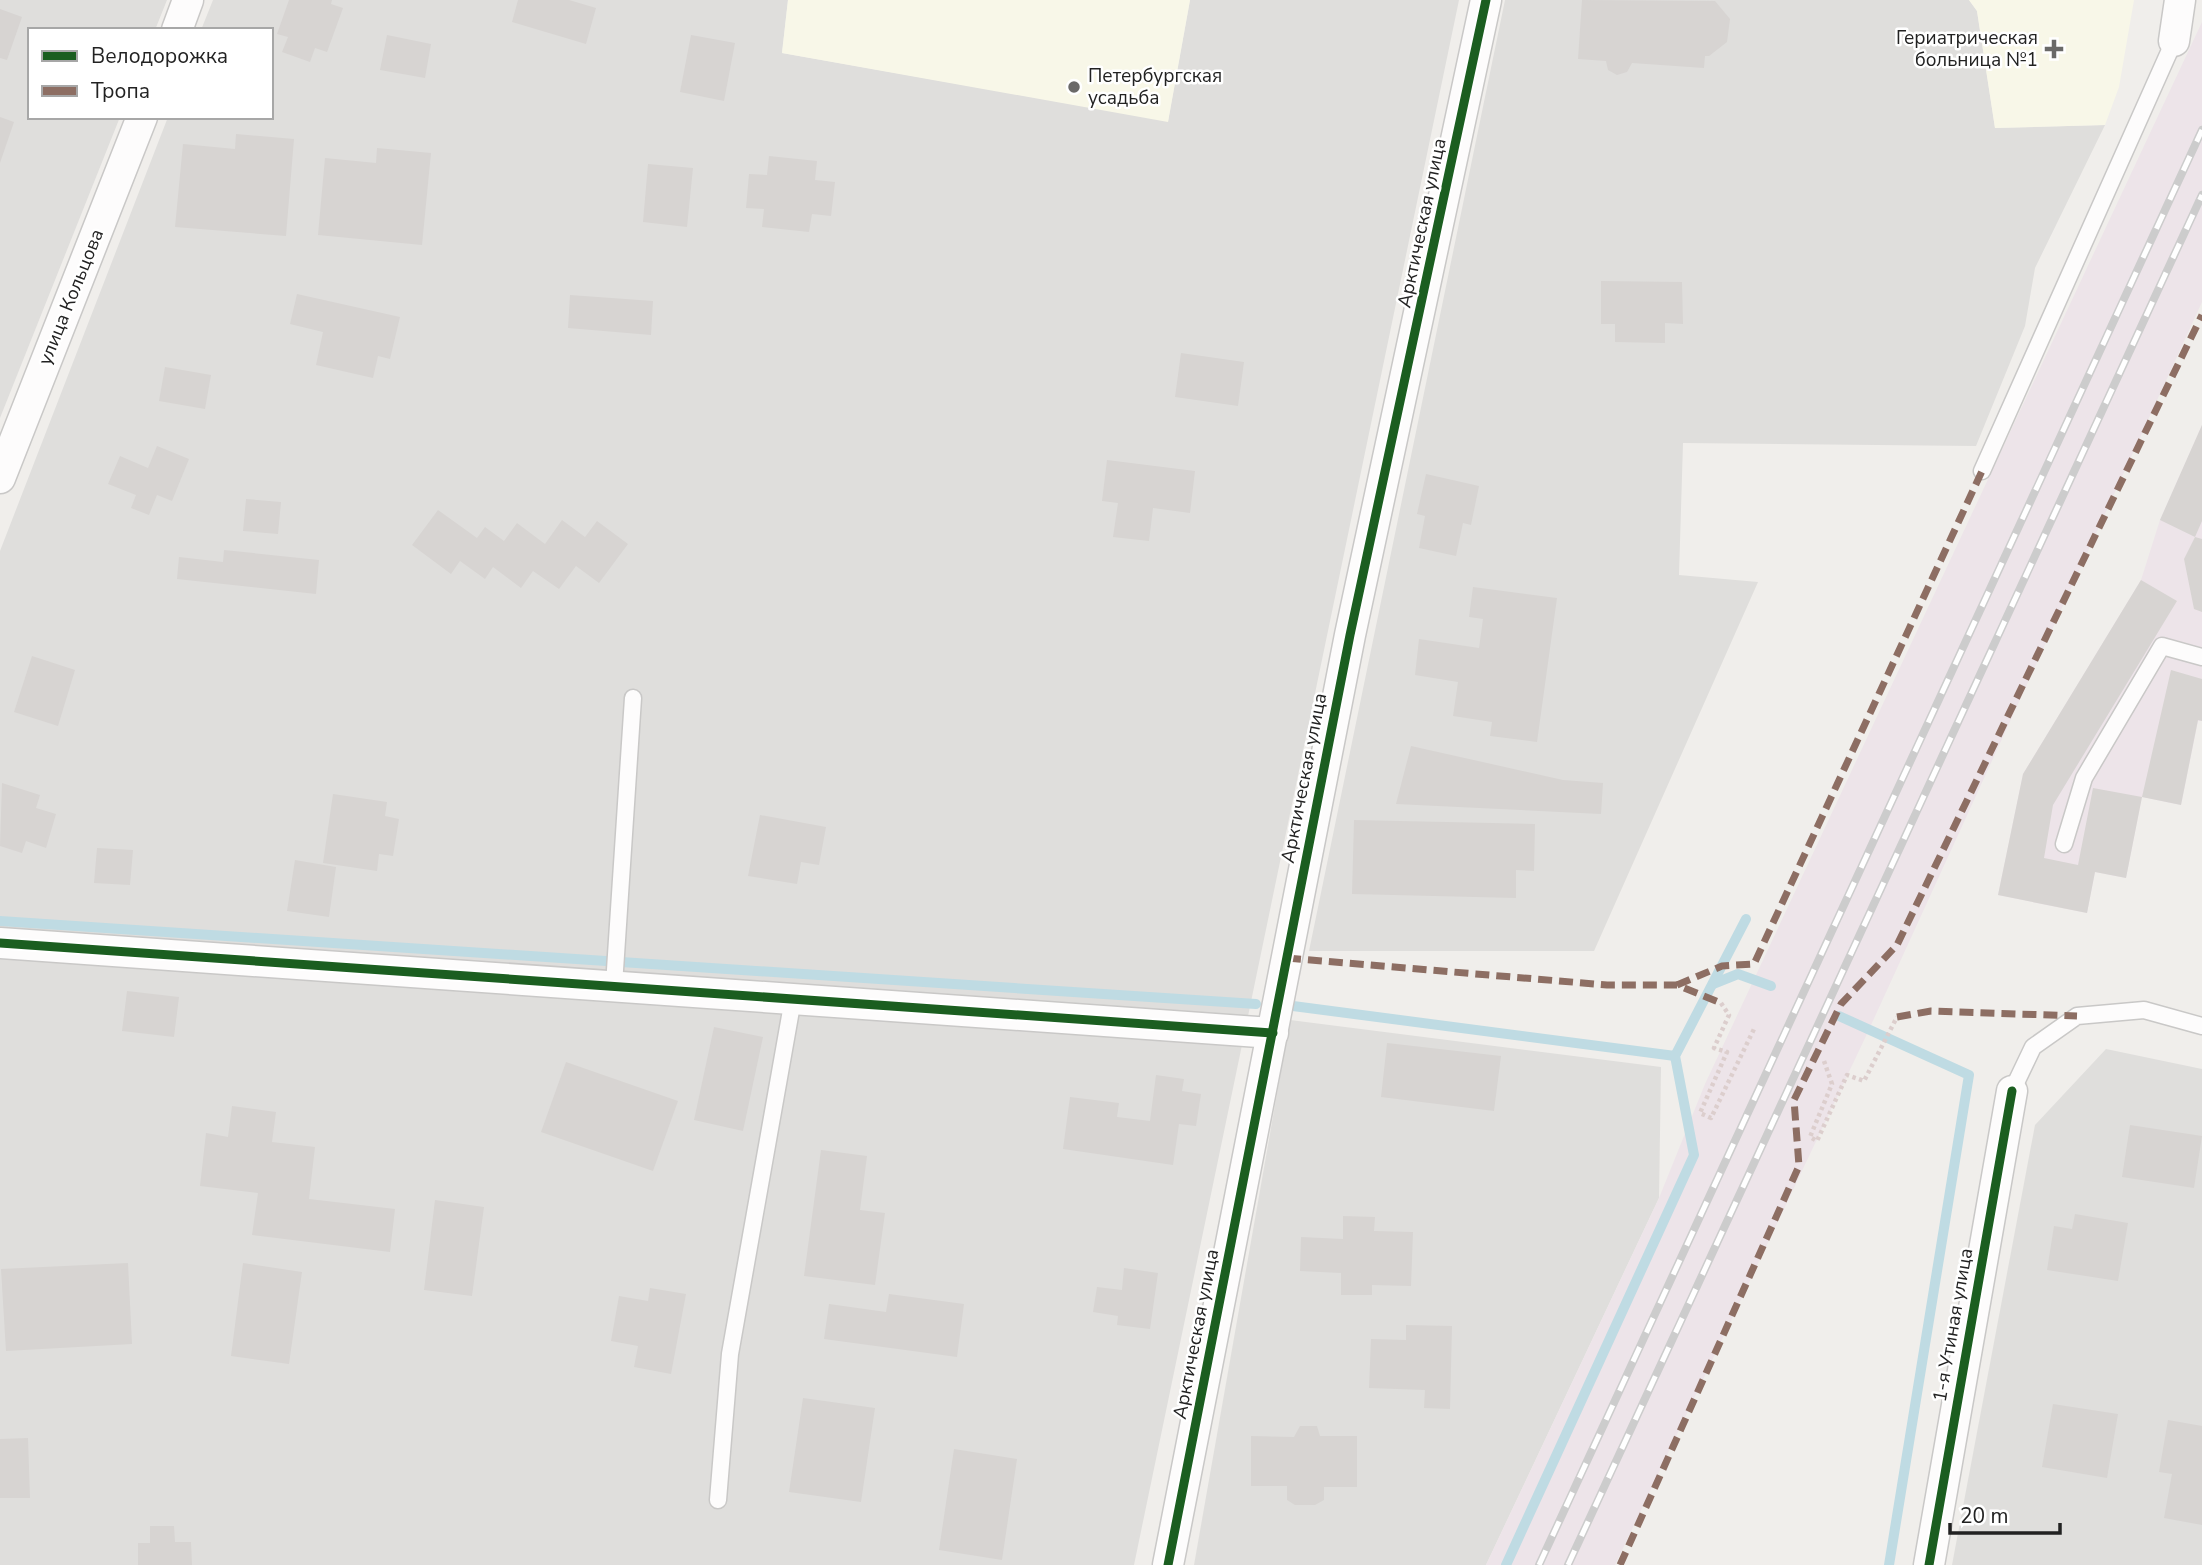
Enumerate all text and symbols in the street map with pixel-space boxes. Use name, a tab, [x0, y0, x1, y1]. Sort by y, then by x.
place label: Гериатрическая больница №1	[1896, 25, 2038, 73]
legend	[28, 28, 273, 119]
marker: Гериатрическая больница №1	[2044, 39, 2064, 59]
text: Велодорожка	[91, 42, 228, 70]
place label: Петербургская усадьба	[1088, 63, 1222, 111]
text: Тропа	[91, 77, 150, 105]
marker: Петербургская усадьба	[1066, 79, 1082, 95]
street label: Арктическая улица	[1391, 136, 1453, 310]
street label: улица Кольцова	[32, 225, 110, 369]
street label: Арктическая улица	[1275, 691, 1333, 865]
street label: 1-я Утиная улица	[1927, 1246, 1979, 1404]
street label: Арктическая улица	[1167, 1247, 1225, 1421]
scale bar	[1950, 1492, 2060, 1536]
text: 20 m	[1960, 1502, 2009, 1530]

